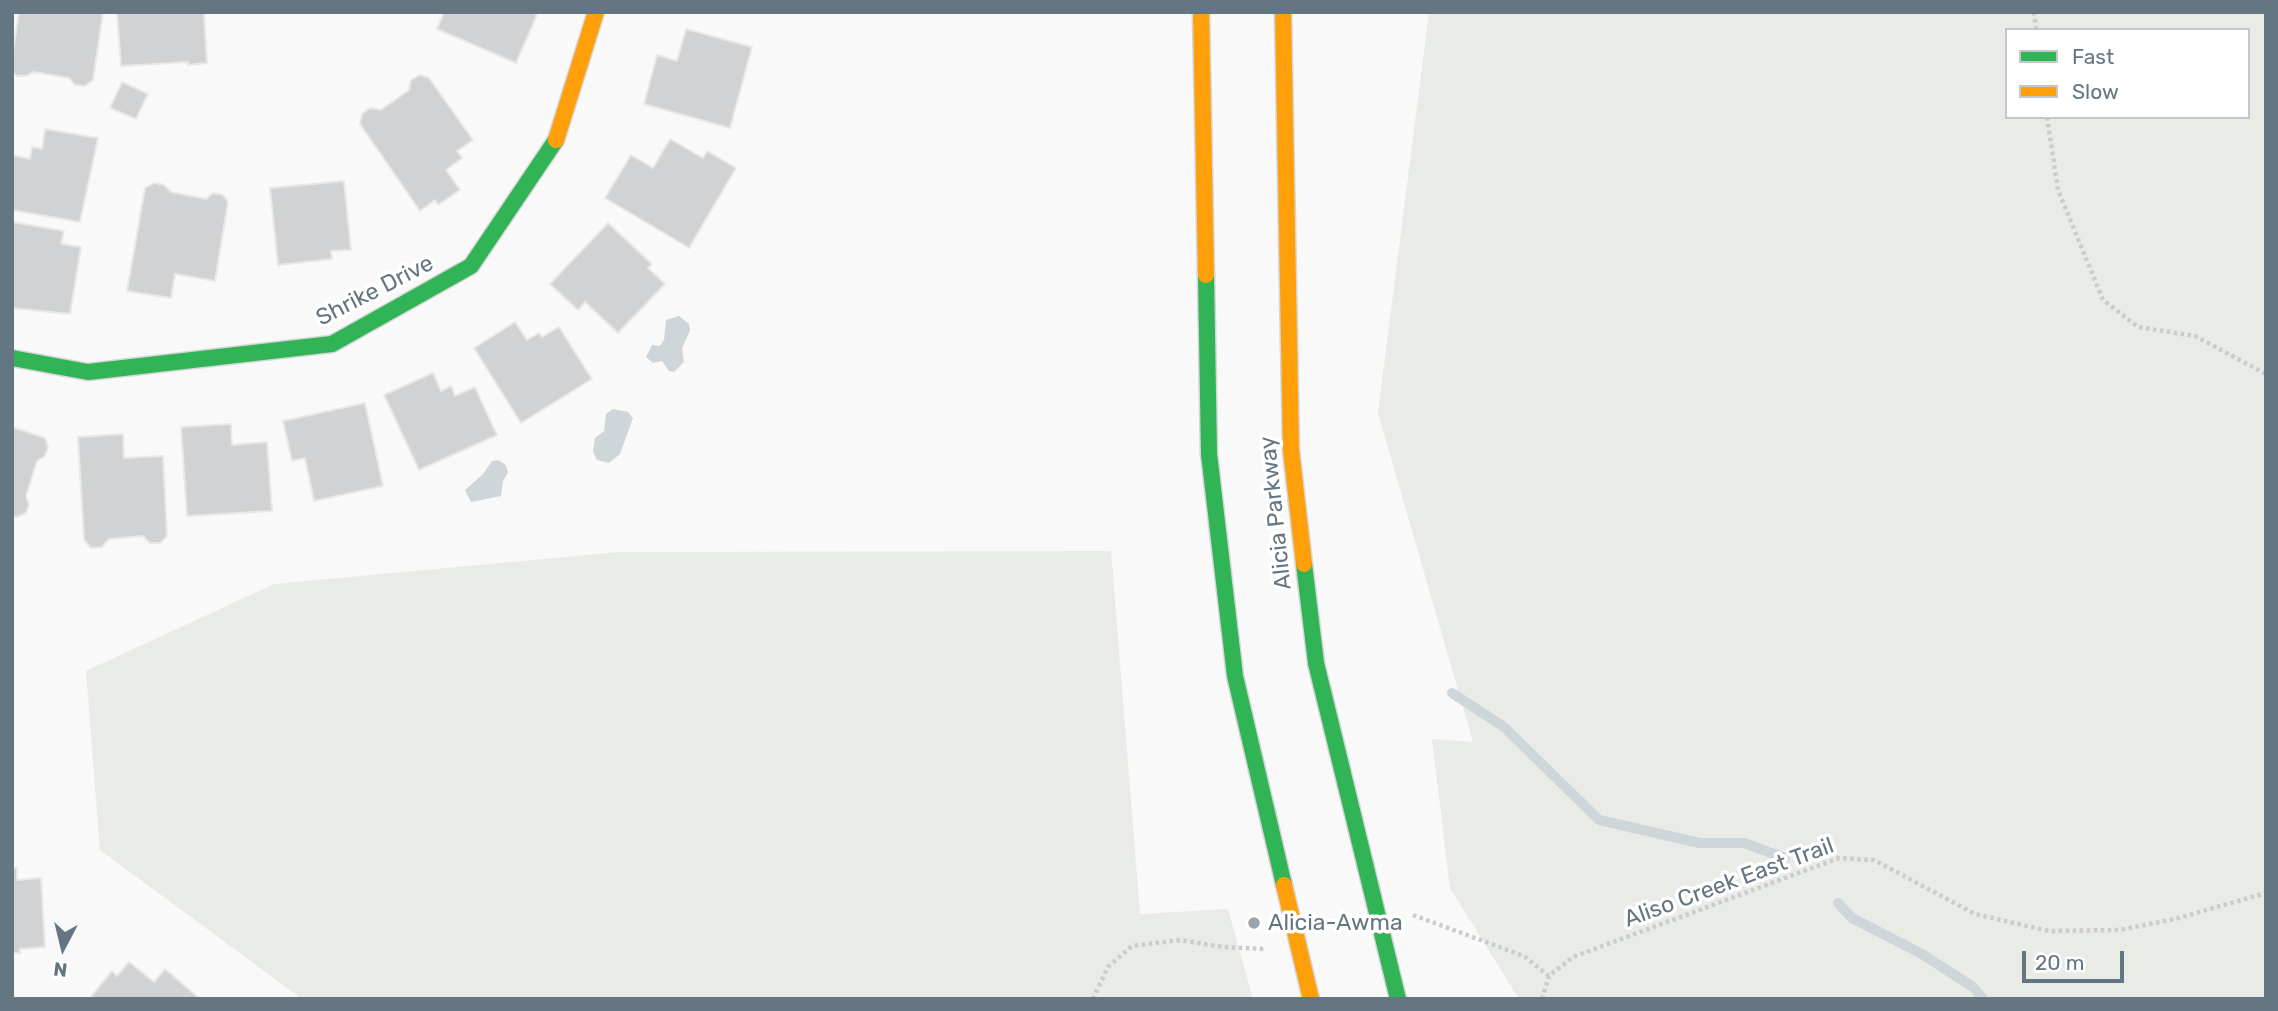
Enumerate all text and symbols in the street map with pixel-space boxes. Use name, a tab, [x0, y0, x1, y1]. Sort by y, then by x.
legend	[2005, 28, 2250, 119]
text: Fast	[2072, 44, 2114, 69]
text: Slow	[2072, 79, 2119, 104]
street label: Shrike Drive	[312, 250, 438, 332]
street label: Alicia Parkway	[1254, 435, 1298, 591]
street label: Aliso Creek East Trail	[1620, 832, 1838, 934]
place label: Alicia-Awma	[1268, 909, 1403, 937]
north arrow	[28, 913, 98, 983]
marker: Alicia-Awma	[1246, 915, 1262, 931]
scale bar	[2026, 937, 2128, 981]
text: 20 m	[2035, 950, 2084, 975]
text: N	[52, 957, 69, 982]

